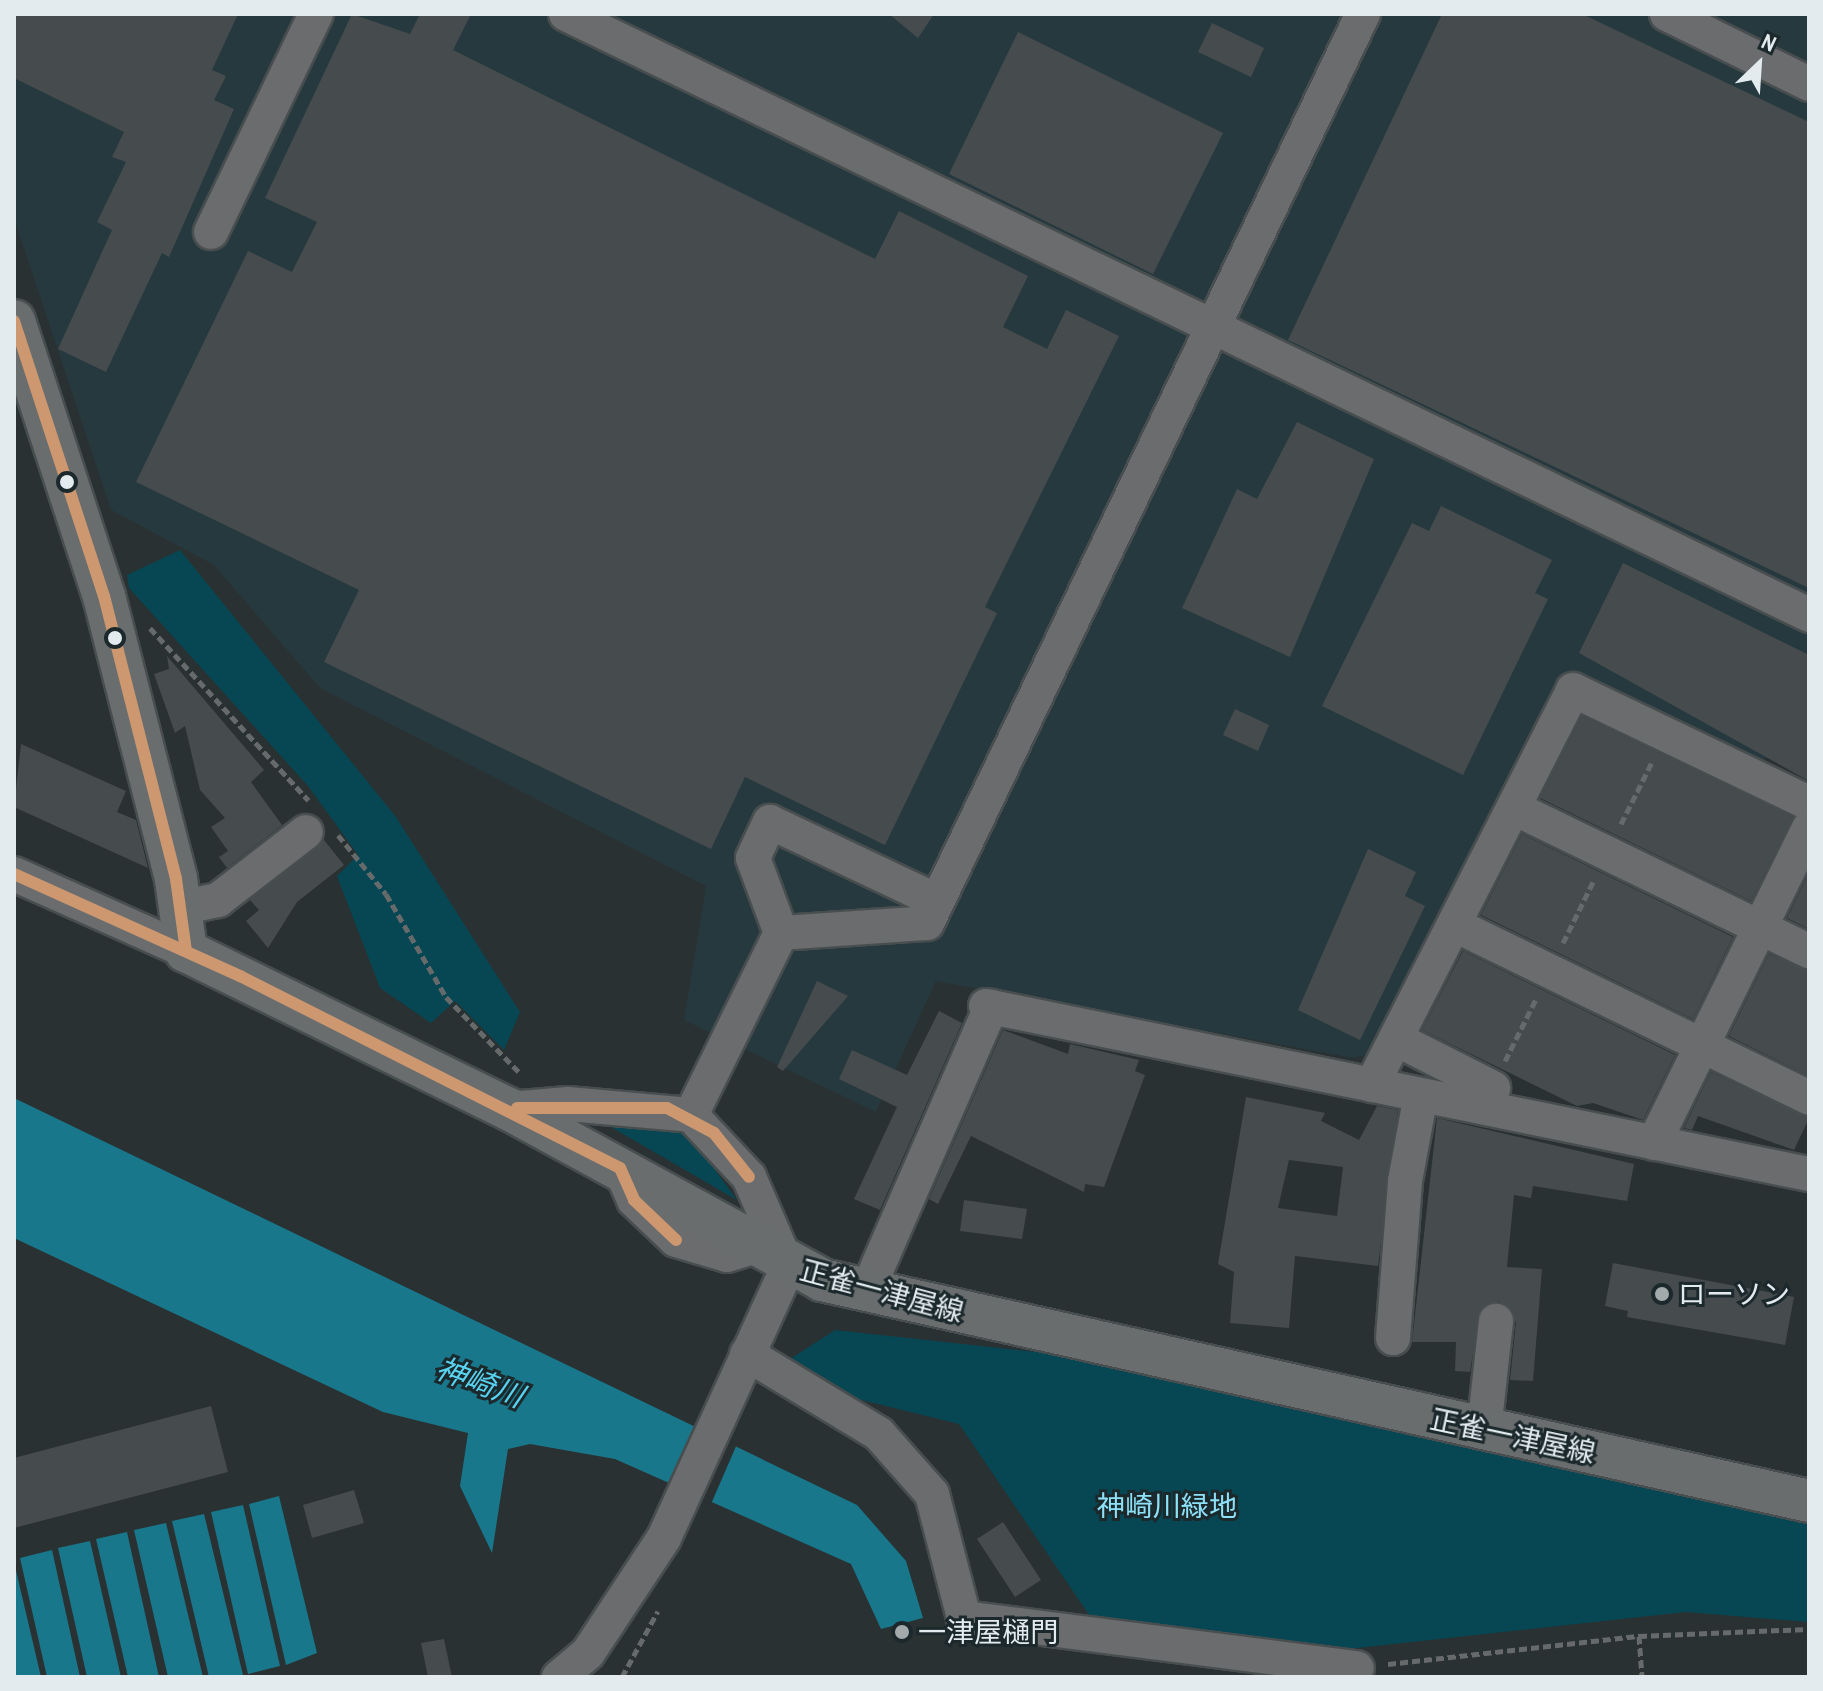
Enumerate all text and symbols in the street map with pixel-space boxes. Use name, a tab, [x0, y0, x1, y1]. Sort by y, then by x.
north arrow	[1719, 24, 1799, 104]
text: N	[1757, 26, 1781, 59]
unlabelled marker	[59, 474, 75, 490]
unlabelled marker	[107, 630, 123, 646]
street label: 正雀一津屋線	[797, 1253, 967, 1329]
place label: ローソン	[1678, 1277, 1790, 1311]
marker: ローソン	[1653, 1285, 1671, 1303]
water label: 神崎川	[432, 1350, 528, 1414]
street label: 正雀一津屋線	[1427, 1402, 1599, 1470]
park label: 神崎川緑地	[1097, 1489, 1237, 1523]
place label: 一津屋樋門	[918, 1615, 1058, 1649]
marker: 一津屋樋門	[893, 1623, 911, 1641]

